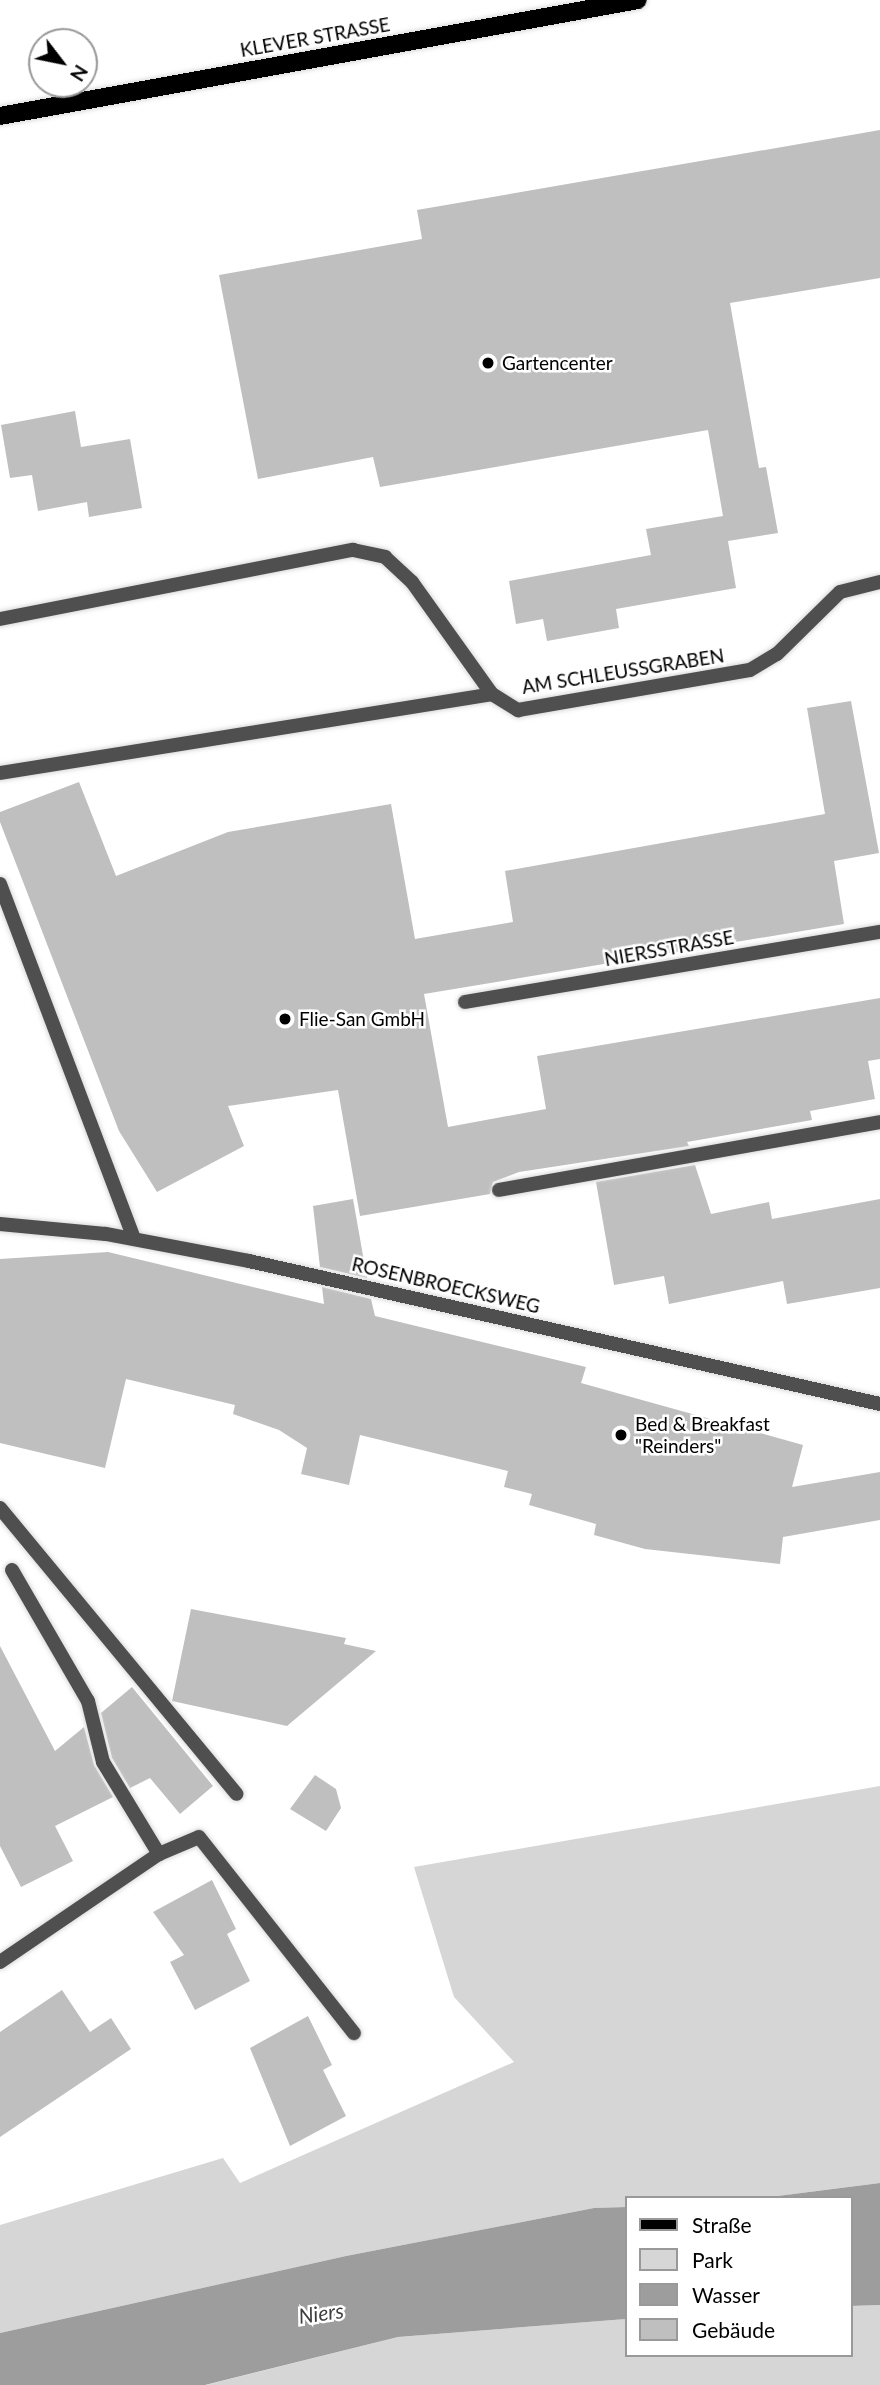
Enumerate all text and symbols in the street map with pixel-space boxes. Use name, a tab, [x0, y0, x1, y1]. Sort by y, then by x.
street label: KLEVER STRASSE	[238, 13, 392, 61]
north arrow	[28, 28, 98, 98]
text: N	[66, 61, 93, 86]
place label: Gartencenter	[502, 352, 613, 374]
marker: Gartencenter	[480, 355, 496, 371]
street label: AM SCHLEUSSGRABEN	[520, 644, 726, 698]
street label: NIERSSTRASSE	[603, 925, 735, 971]
place label: Flie-San GmbH	[299, 1008, 425, 1030]
marker: Flie-San GmbH	[277, 1011, 293, 1027]
street label: ROSENBROECKSWEG	[350, 1252, 542, 1318]
place label: Bed & Breakfast "Reinders"	[635, 1413, 770, 1457]
marker: Bed & Breakfast "Reinders"	[613, 1427, 629, 1443]
legend	[624, 2196, 852, 2357]
text: Straße	[692, 2212, 752, 2237]
text: Park	[692, 2247, 733, 2272]
text: Wasser	[692, 2282, 760, 2307]
water label: Niers	[297, 2297, 345, 2329]
text: Gebäude	[692, 2317, 775, 2342]

